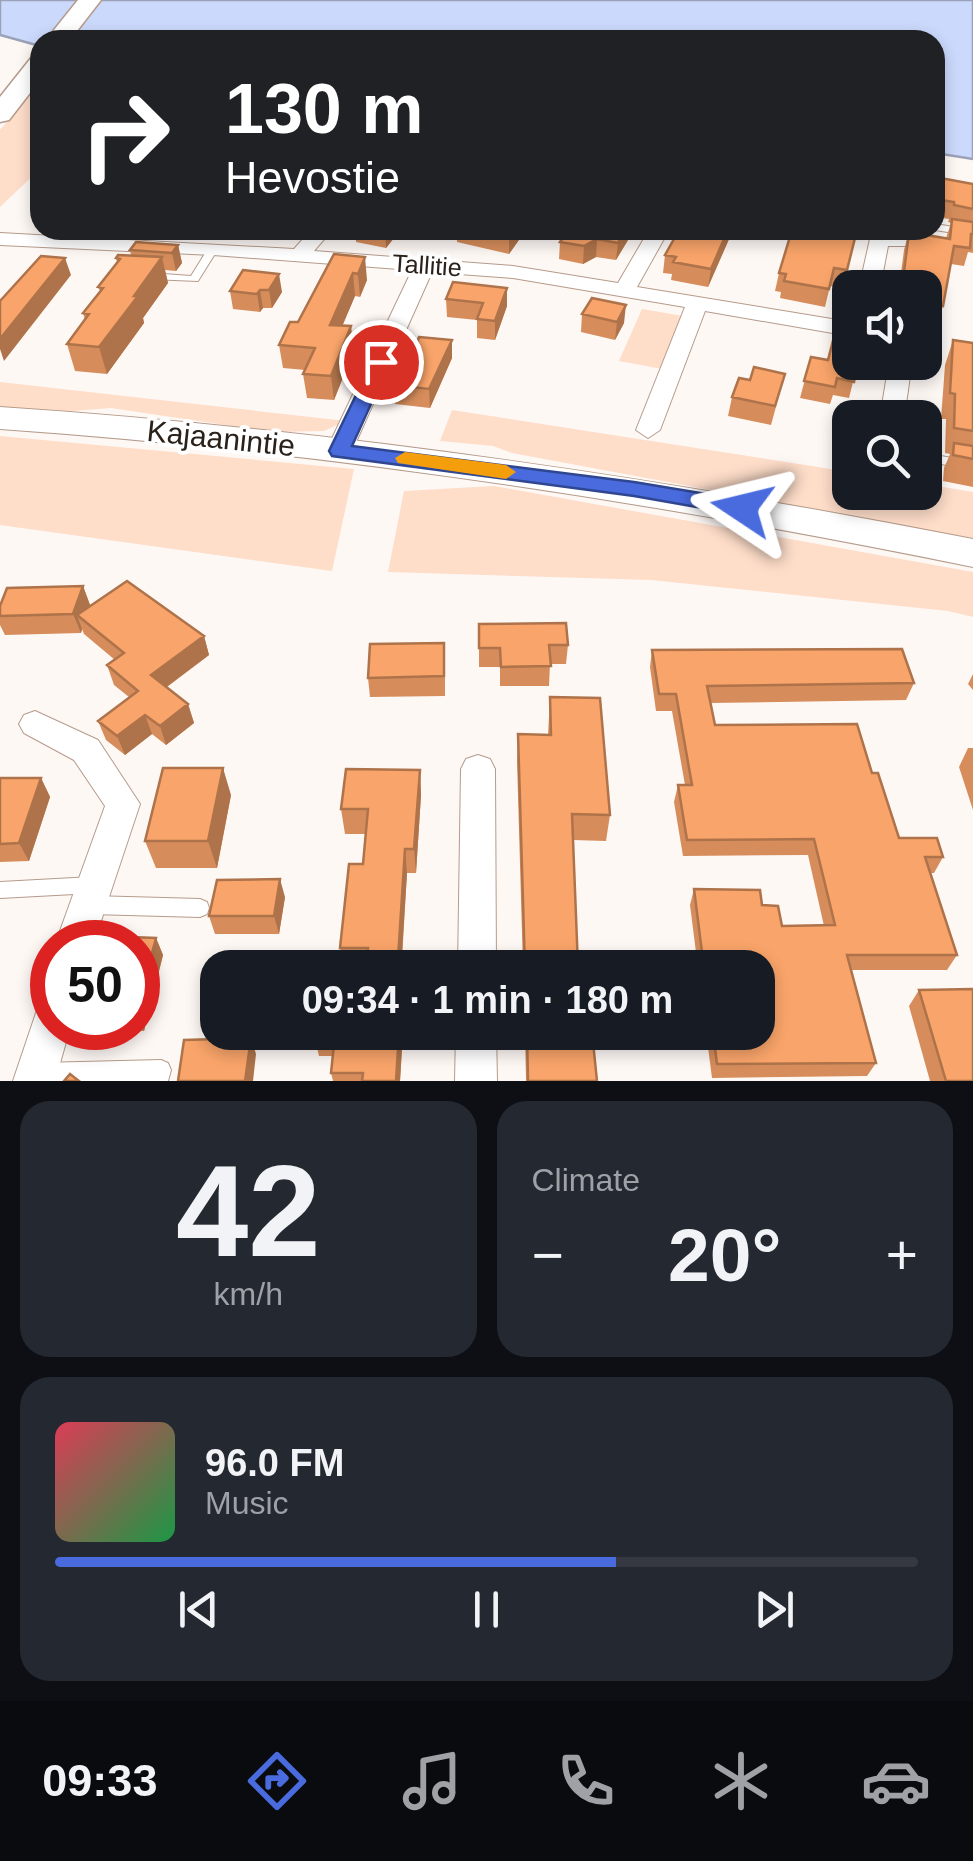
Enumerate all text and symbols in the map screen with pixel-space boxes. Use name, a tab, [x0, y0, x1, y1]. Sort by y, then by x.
icon: right	[60, 70, 190, 200]
text: 130 m	[225, 70, 423, 148]
text: Hevostie	[225, 152, 400, 203]
street label: Tallitie	[391, 249, 463, 281]
map controls	[832, 270, 942, 510]
button: sound	[832, 270, 942, 380]
pin	[339, 320, 424, 405]
icon: arrive	[354, 335, 409, 390]
button: search	[832, 400, 942, 510]
street label: Kajaanintie	[145, 414, 297, 462]
position arrow	[690, 456, 794, 560]
speed limit sign: 50	[30, 920, 160, 1050]
text: 09:34 · 1 min · 180 m	[302, 979, 673, 1021]
text: 42	[176, 1138, 321, 1284]
text: Climate	[532, 1162, 640, 1198]
text: 20°	[668, 1213, 781, 1297]
text: −	[532, 1224, 564, 1286]
text: +	[886, 1224, 918, 1286]
text: km/h	[214, 1276, 283, 1312]
text: 96.0 FM	[205, 1442, 344, 1484]
text: Music	[205, 1485, 289, 1521]
icon: previous	[171, 1582, 226, 1637]
icon: pause	[459, 1582, 514, 1637]
icon: next	[747, 1582, 802, 1637]
icon: directions	[242, 1746, 312, 1816]
icon: music	[397, 1746, 467, 1816]
icon: phone	[551, 1746, 621, 1816]
icon: climate	[706, 1746, 776, 1816]
icon: car	[861, 1746, 931, 1816]
text: 09:33	[42, 1755, 157, 1806]

